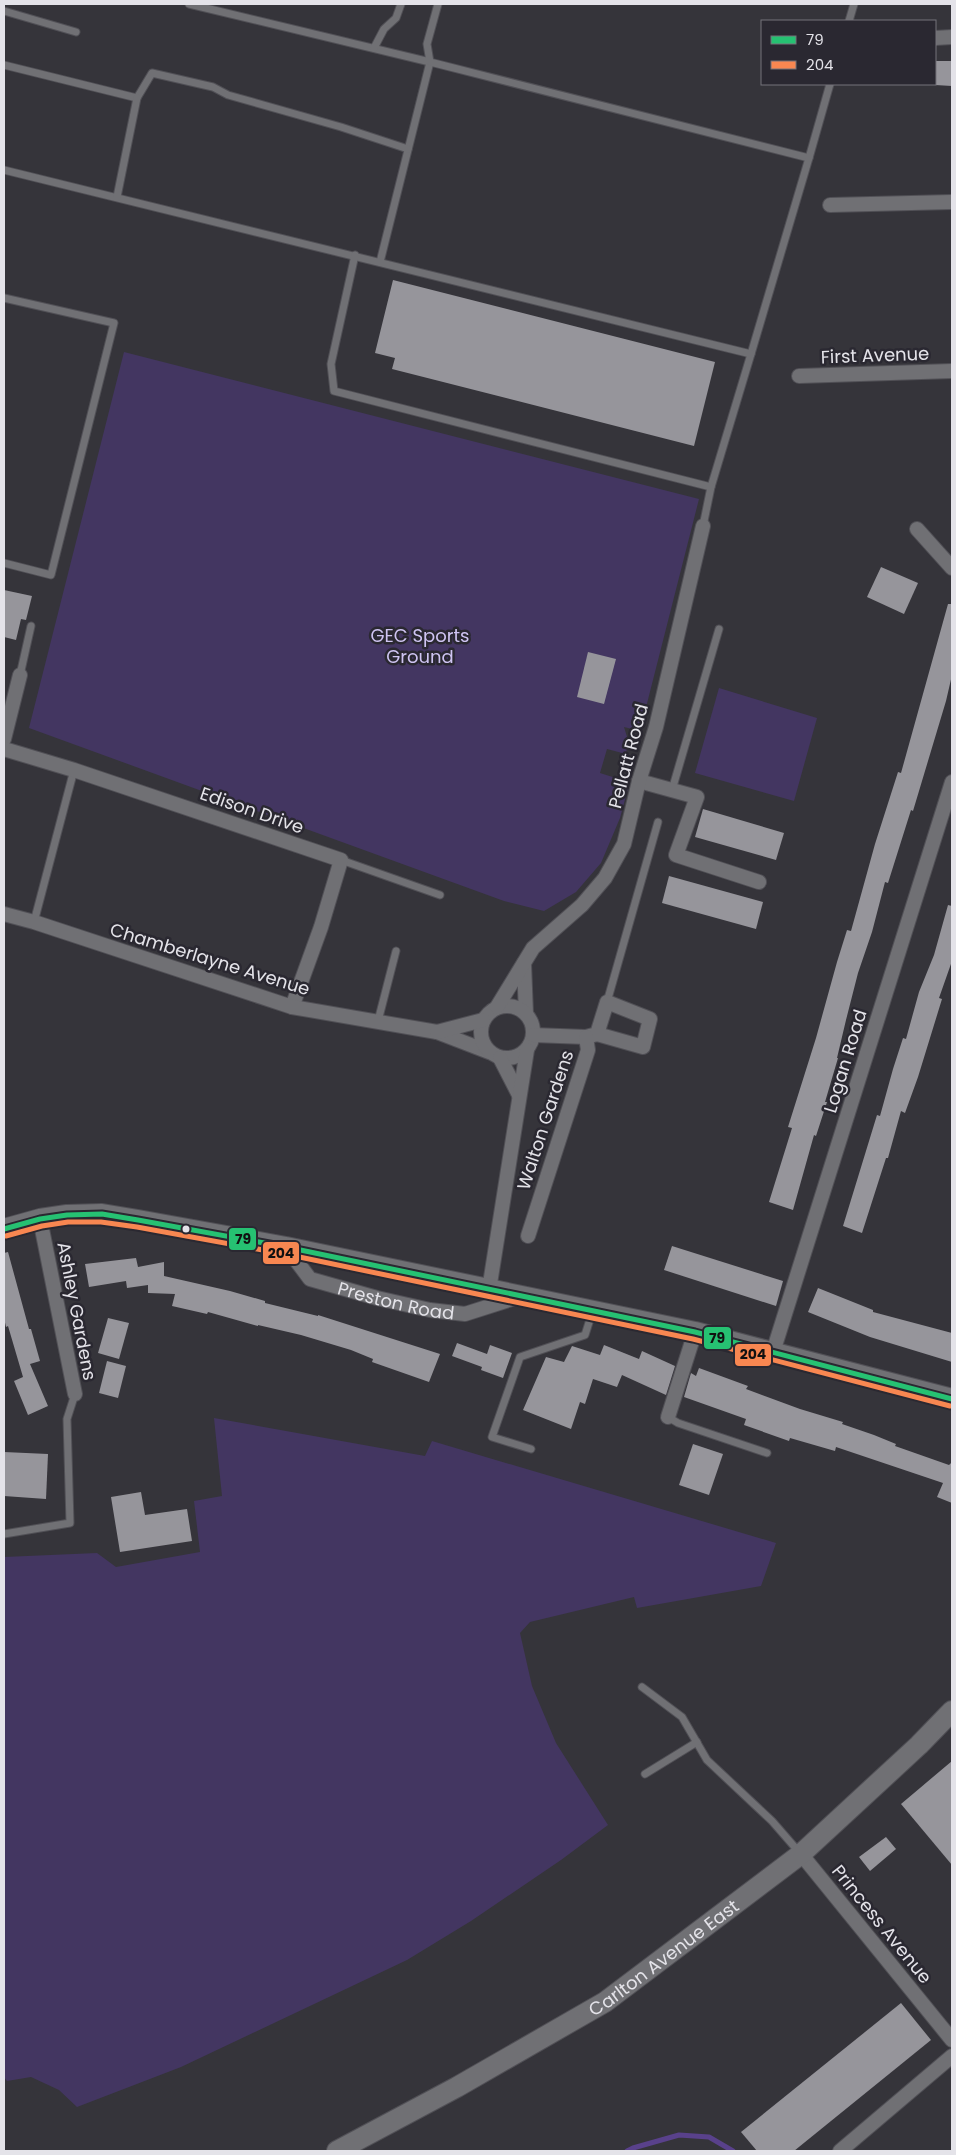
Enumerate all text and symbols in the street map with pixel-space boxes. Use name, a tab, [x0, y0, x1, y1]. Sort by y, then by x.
legend	[761, 20, 936, 85]
text: 79	[806, 29, 824, 50]
text: 204	[806, 54, 833, 75]
street label: First Avenue	[820, 341, 930, 369]
park label: GEC Sports Ground	[371, 623, 469, 669]
street label: Pellatt Road	[602, 701, 654, 811]
street label: Edison Drive	[197, 781, 307, 839]
street label: Chamberlayne Avenue	[107, 917, 313, 1001]
street label: Logan Road	[817, 1006, 873, 1116]
street label: Walton Gardens	[511, 1047, 579, 1193]
unlabelled marker	[181, 1224, 191, 1234]
line badge: 79	[228, 1227, 257, 1251]
text: 79	[235, 1229, 251, 1249]
street label: Ashley Gardens	[51, 1240, 103, 1382]
line badge: 204	[262, 1241, 300, 1265]
text: 204	[268, 1243, 294, 1263]
street label: Preston Road	[335, 1275, 456, 1325]
line badge: 79	[703, 1326, 732, 1350]
text: 79	[709, 1328, 725, 1348]
line badge: 204	[734, 1343, 772, 1367]
text: 204	[740, 1344, 766, 1364]
street label: Princess Avenue	[826, 1859, 938, 1989]
street label: Carlton Avenue East	[584, 1893, 743, 2022]

